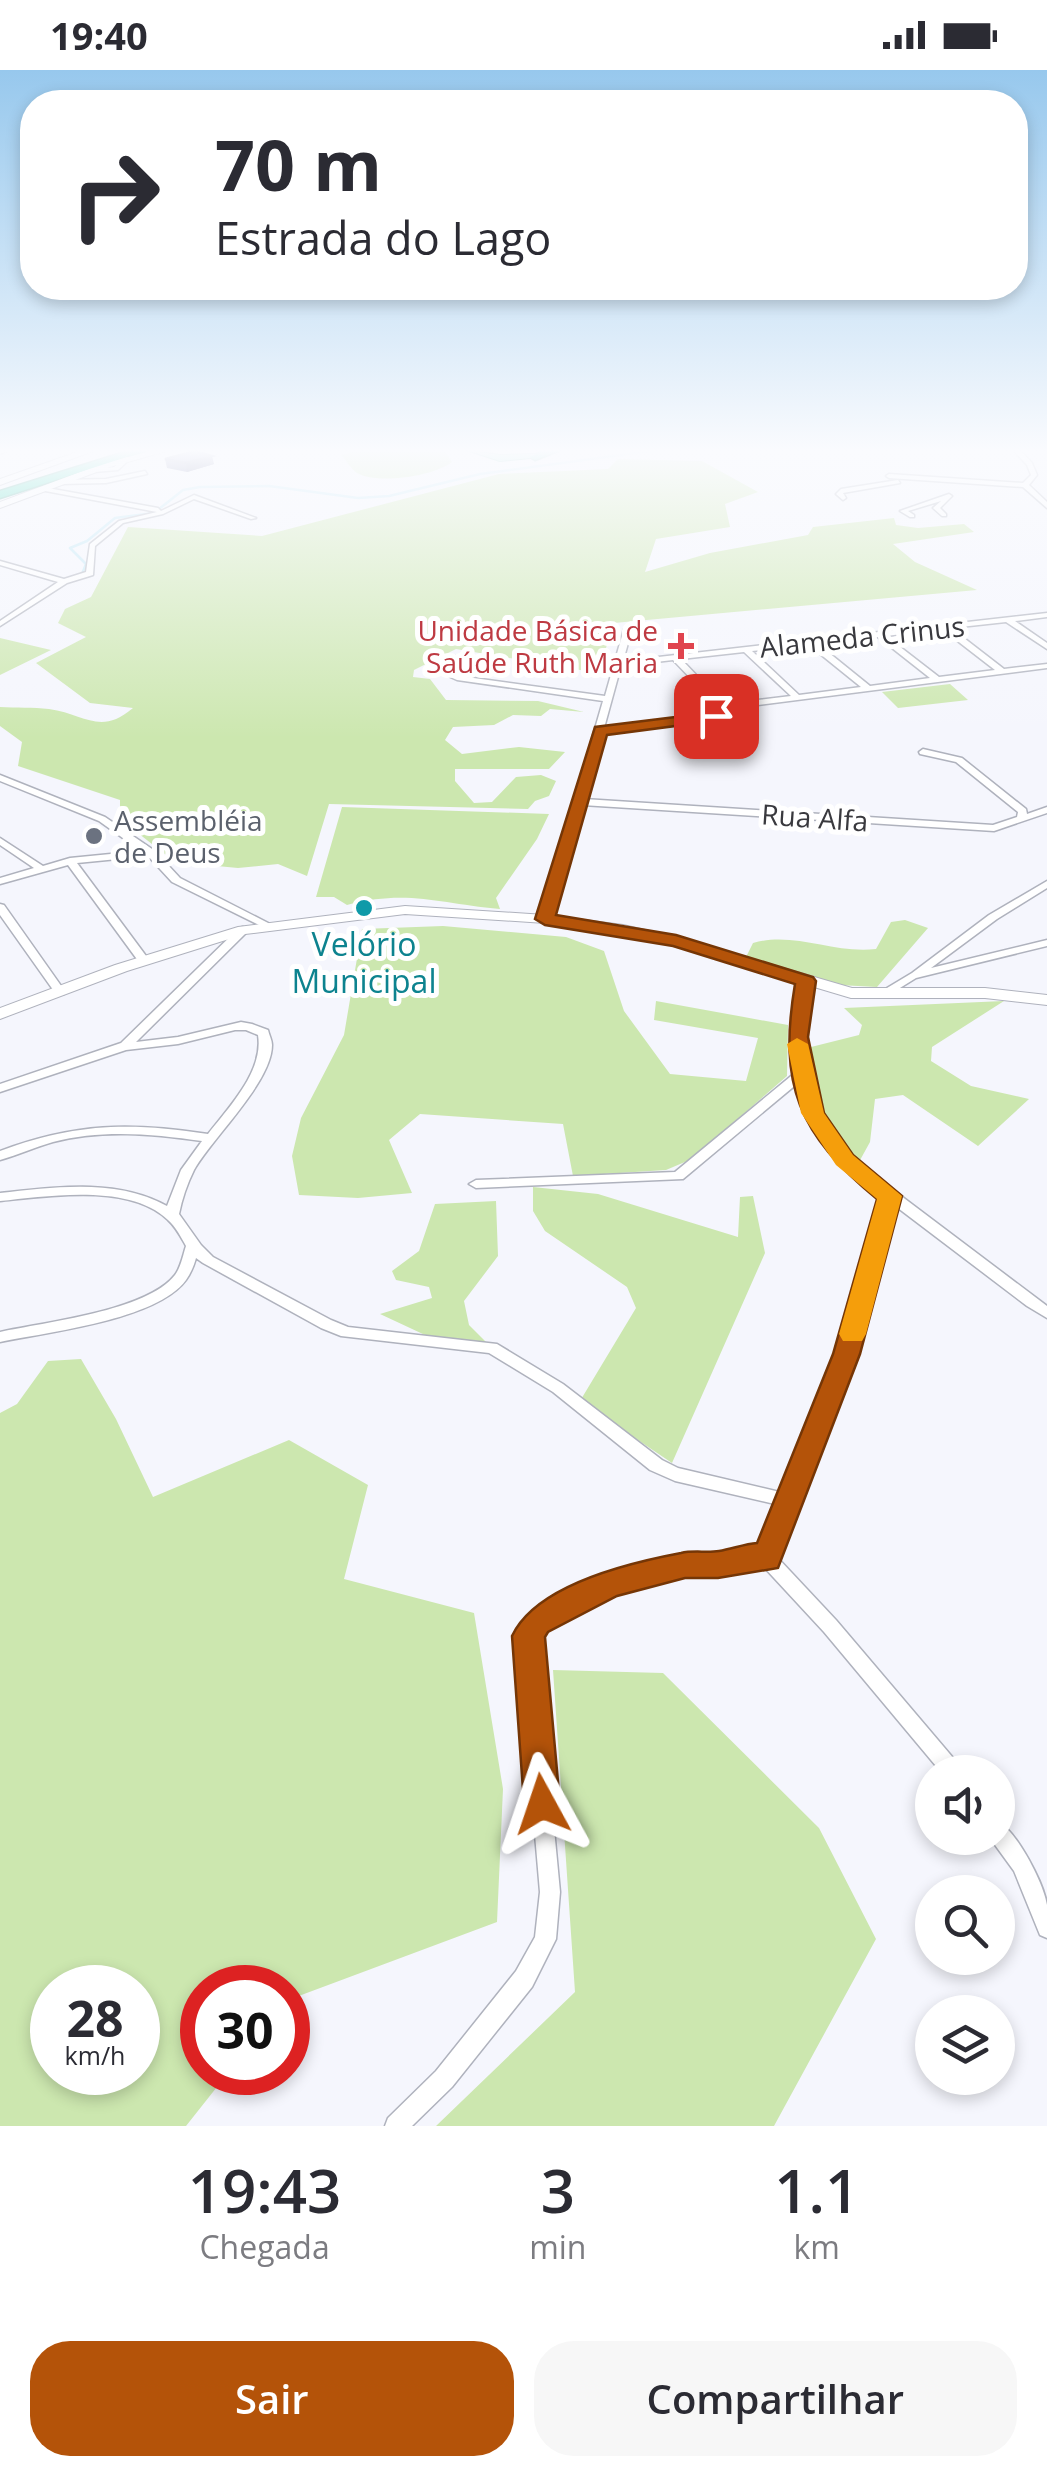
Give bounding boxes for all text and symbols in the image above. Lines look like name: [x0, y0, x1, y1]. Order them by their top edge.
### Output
text: 19:40: [50, 9, 148, 61]
text: 70 m: [215, 116, 382, 212]
icon: right: [50, 130, 180, 260]
text: Estrada do Lago: [215, 207, 551, 268]
street label: Alameda Crinus: [758, 606, 966, 666]
place label: Unidade Básica de Saúde Ruth Maria: [417, 611, 658, 681]
marker: Unidade Básica de Saúde Ruth Maria: [668, 633, 694, 659]
pin: [674, 674, 759, 759]
icon: arrive: [689, 689, 744, 744]
street label: Rua Alfa: [760, 794, 870, 840]
place label: Assembléia de Deus: [114, 801, 263, 871]
marker: Assembléia de Deus: [83, 825, 105, 847]
marker: Velório Municipal: [353, 897, 375, 919]
place label: Velório Municipal: [292, 922, 436, 1002]
position arrow: [490, 1752, 594, 1856]
map controls: [915, 1755, 1015, 2095]
button: sound: [915, 1755, 1015, 1855]
button: search: [915, 1875, 1015, 1975]
speed limit sign: 30: [180, 1965, 310, 2095]
text: 28: [66, 1984, 124, 2052]
button: layers: [915, 1995, 1015, 2095]
text: km/h: [65, 2038, 125, 2072]
text: 19:43: [188, 2149, 341, 2231]
text: 3: [541, 2149, 575, 2231]
text: 1.1: [774, 2149, 859, 2231]
text: Chegada: [199, 2225, 330, 2268]
text: min: [529, 2225, 586, 2268]
text: km: [794, 2225, 840, 2268]
button: Sair: [30, 2341, 514, 2456]
button: Compartilhar: [534, 2341, 1017, 2456]

